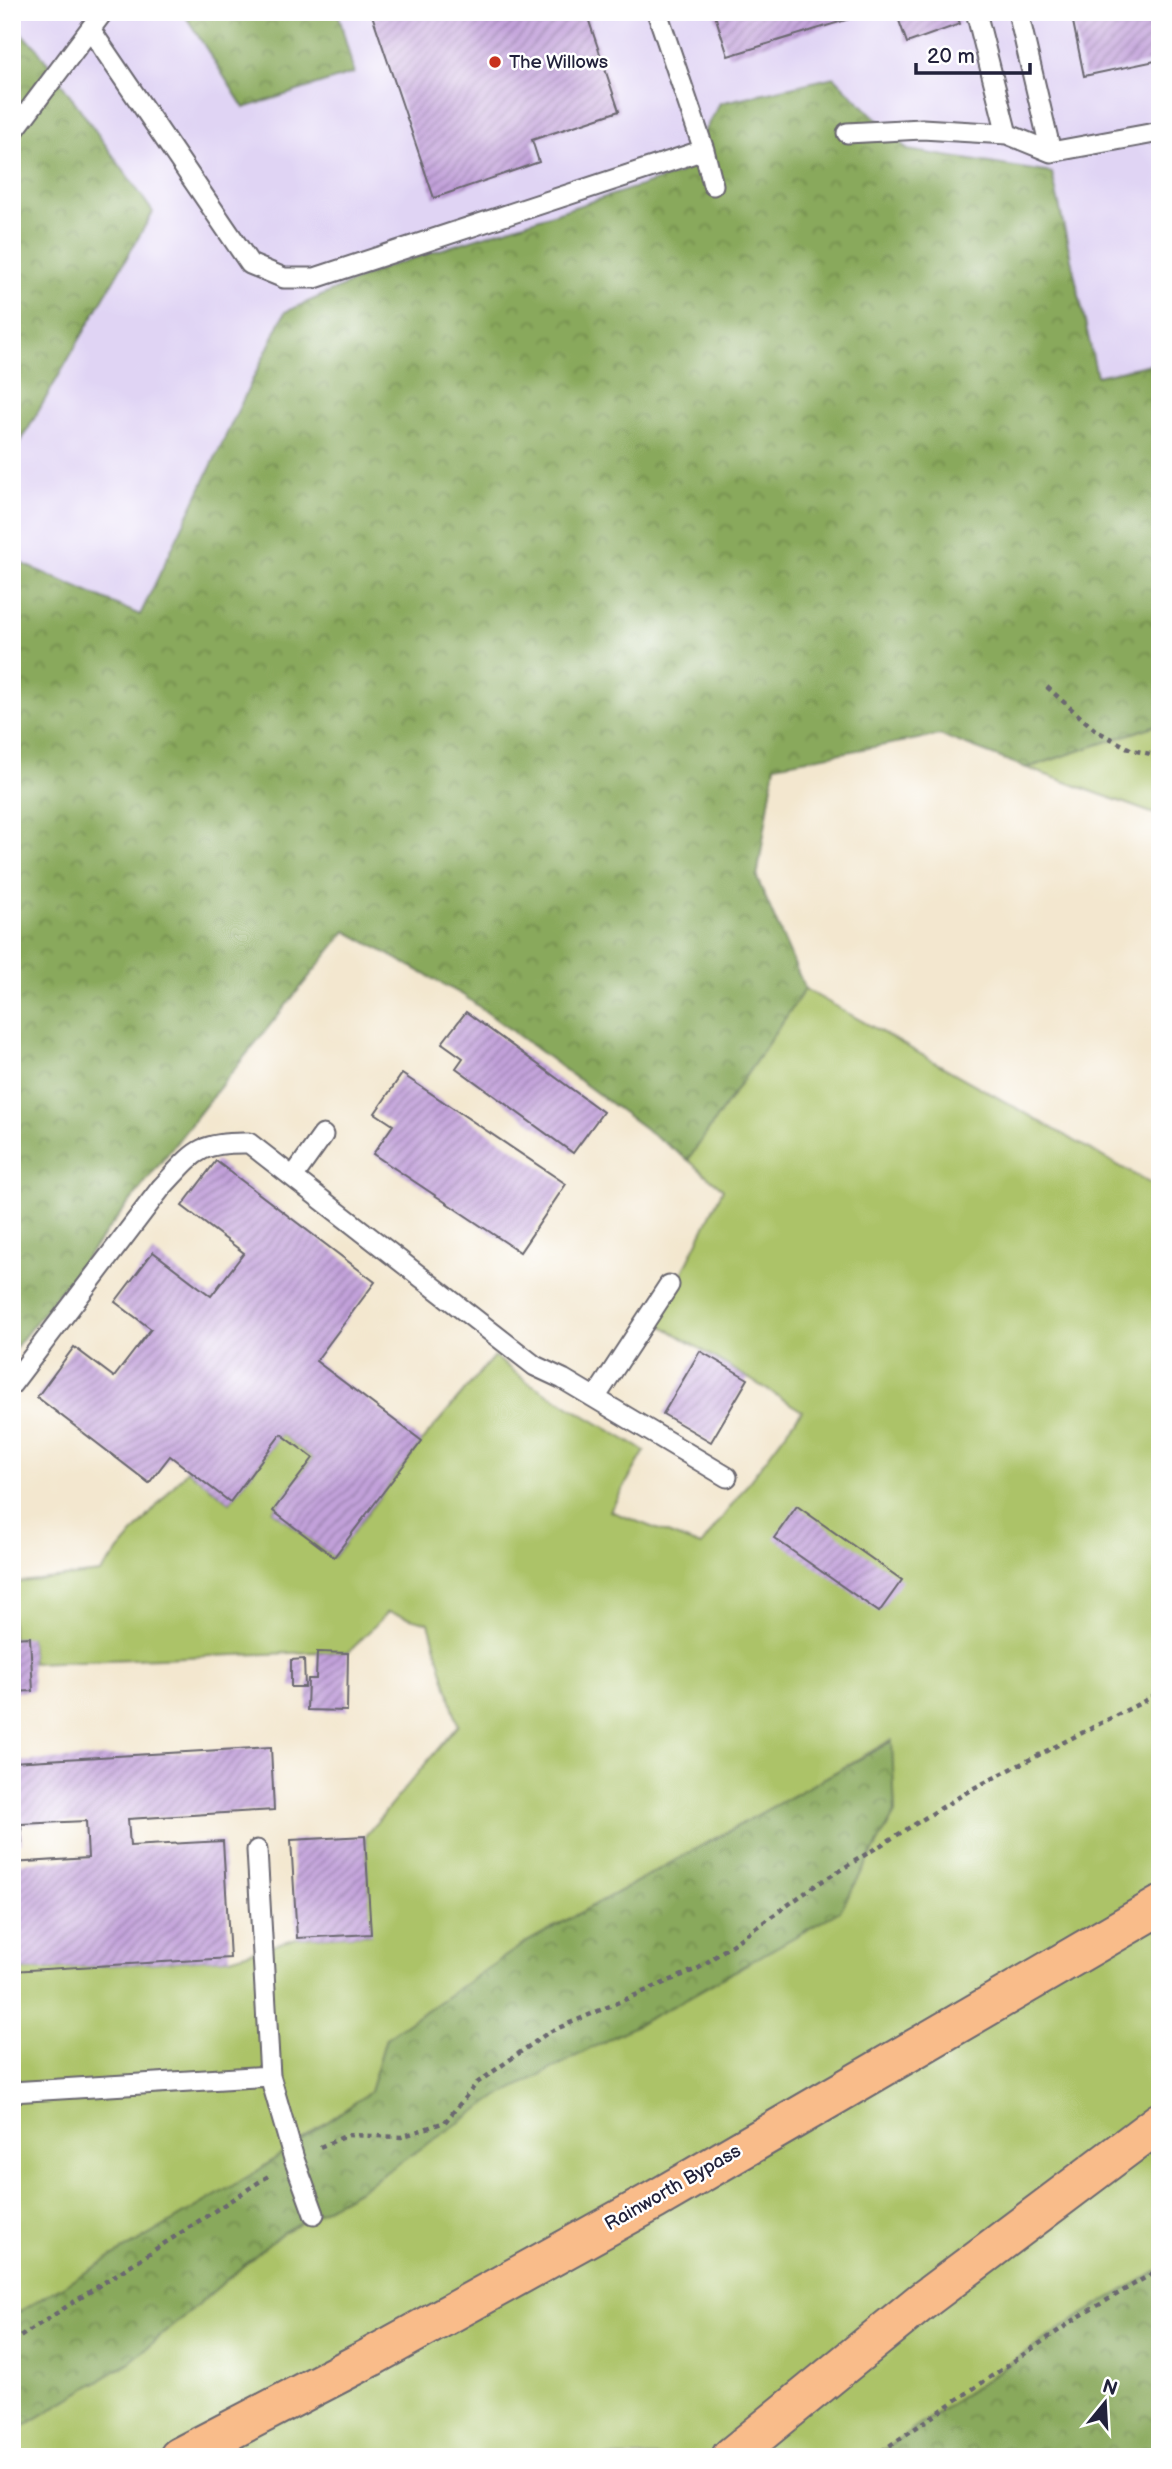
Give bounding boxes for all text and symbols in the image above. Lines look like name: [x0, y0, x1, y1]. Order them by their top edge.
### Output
scale bar: [916, 32, 1030, 76]
text: 20 m: [927, 44, 975, 69]
place label: The Willows: [509, 51, 608, 74]
marker: The Willows: [487, 54, 503, 70]
street label: Rainworth Bypass: [601, 2140, 745, 2236]
north arrow: [1070, 2368, 1140, 2438]
text: N: [1099, 2375, 1120, 2401]

